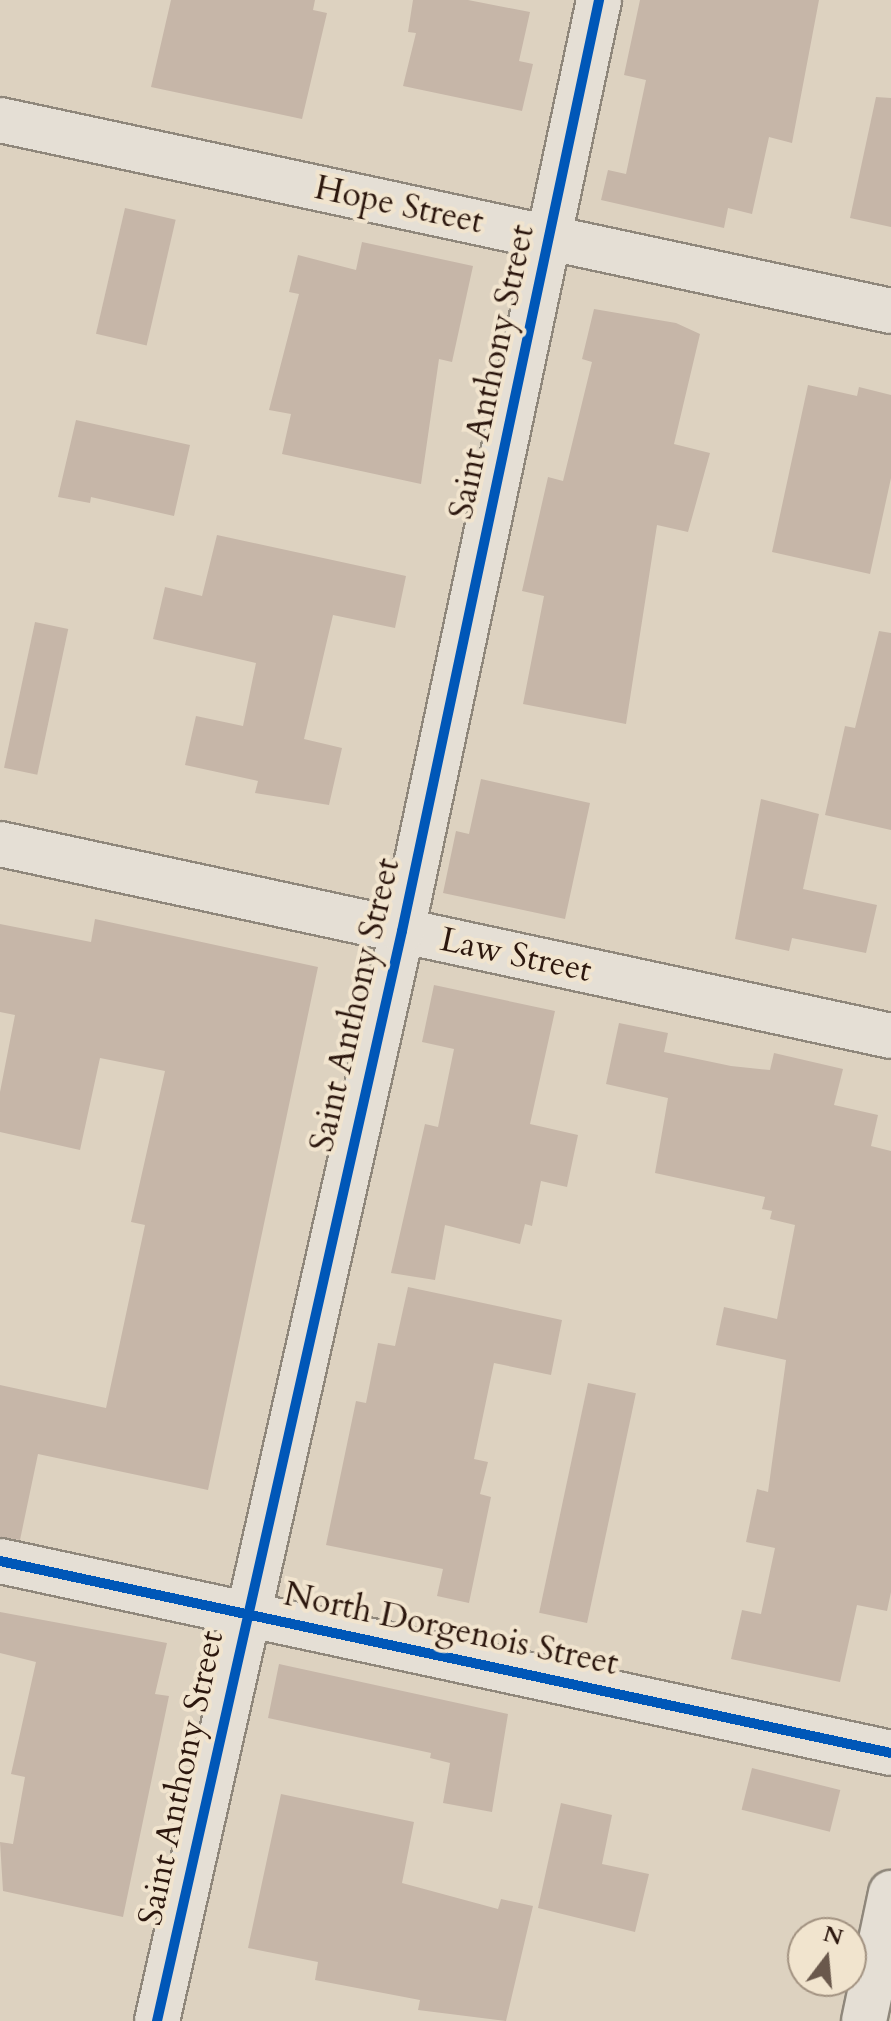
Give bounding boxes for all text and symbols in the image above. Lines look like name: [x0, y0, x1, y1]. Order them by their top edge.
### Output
street label: Hope Street: [311, 167, 487, 243]
street label: Saint Anthony Street: [441, 221, 543, 523]
street label: Saint Anthony Street: [301, 854, 409, 1156]
street label: Law Street: [437, 919, 595, 991]
street label: North Dorgenois Street: [280, 1574, 622, 1684]
street label: Saint Anthony Street: [130, 1627, 232, 1929]
north arrow: [787, 1917, 867, 1997]
text: N: [820, 1919, 846, 1953]

